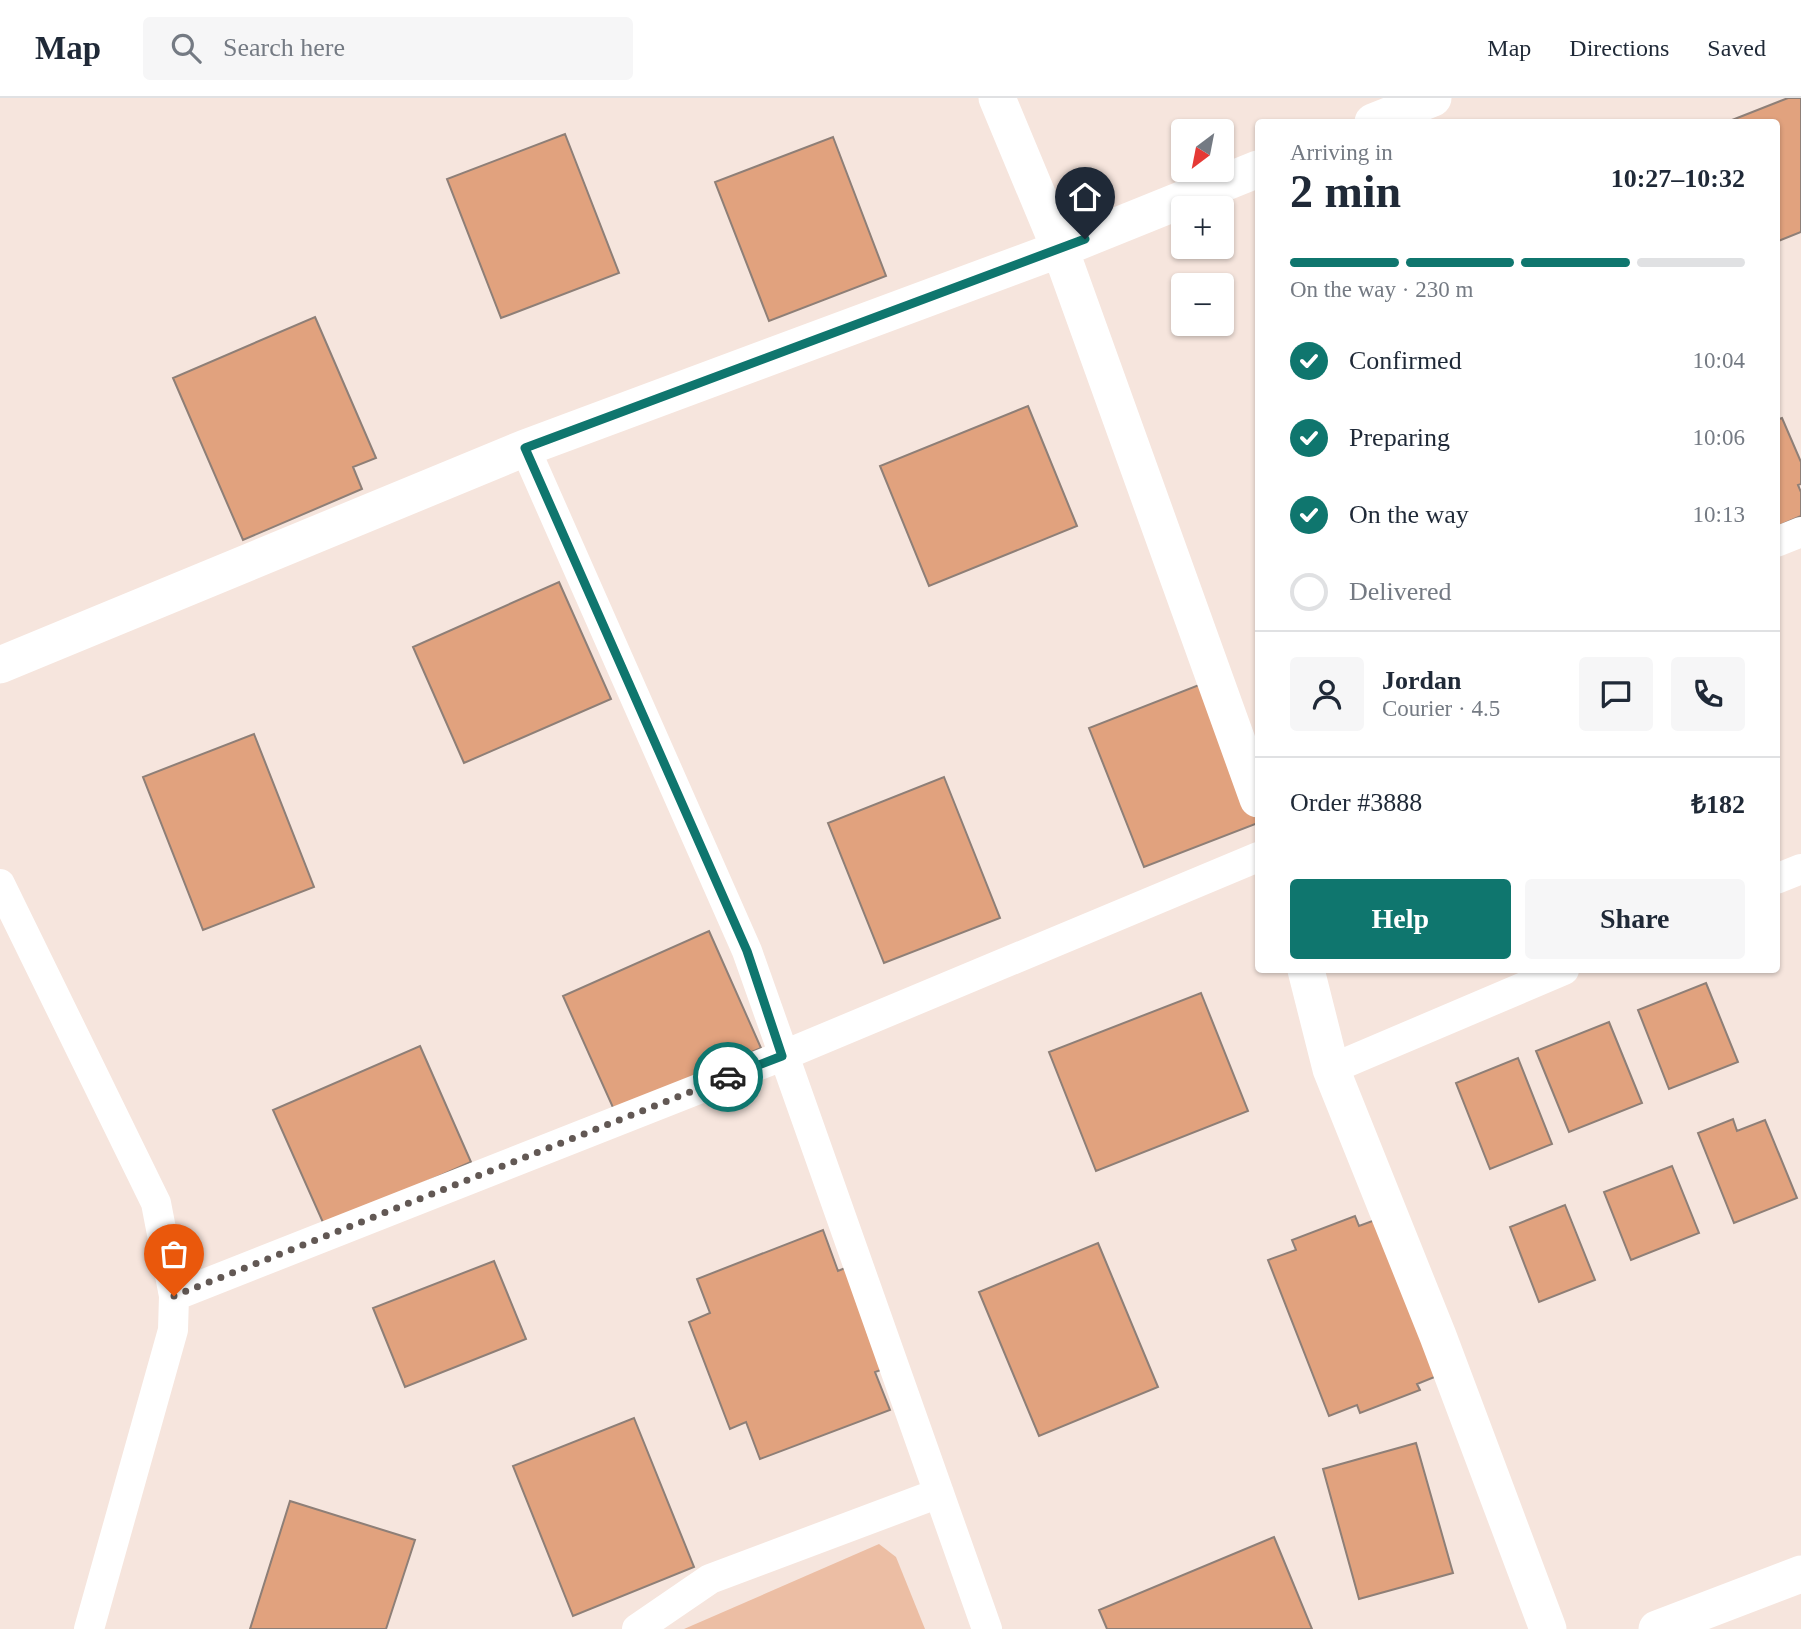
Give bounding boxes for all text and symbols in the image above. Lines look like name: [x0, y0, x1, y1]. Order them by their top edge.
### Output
search box: [143, 17, 633, 80]
icon: search: [167, 29, 205, 67]
text: Map: [35, 30, 101, 66]
text: Search here: [223, 33, 345, 62]
text: Map: [1487, 35, 1531, 61]
text: Directions: [1569, 35, 1669, 61]
text: Saved: [1707, 35, 1766, 61]
north arrow: [1171, 119, 1234, 182]
map controls: [1171, 119, 1234, 336]
text: Arriving in: [1290, 140, 1393, 165]
text: 10:27–10:32: [1611, 164, 1745, 193]
text: 2 min: [1290, 166, 1401, 217]
pin: [1055, 167, 1115, 239]
icon: home: [1066, 178, 1104, 216]
button: +: [1171, 196, 1234, 259]
button: −: [1171, 273, 1234, 336]
text: On the way · 230 m: [1290, 277, 1473, 302]
icon: check: [1290, 342, 1328, 380]
text: Confirmed: [1349, 346, 1462, 375]
text: 10:04: [1693, 348, 1745, 373]
icon: check: [1290, 419, 1328, 457]
text: Preparing: [1349, 423, 1450, 452]
text: 10:06: [1693, 425, 1745, 450]
icon: check: [1290, 496, 1328, 534]
text: On the way: [1349, 500, 1469, 529]
text: 10:13: [1693, 502, 1745, 527]
text: Delivered: [1349, 577, 1452, 606]
button: person: [1290, 657, 1364, 731]
button: chat: [1579, 657, 1653, 731]
button: phone: [1671, 657, 1745, 731]
text: Jordan: [1382, 666, 1461, 695]
text: Courier · 4.5: [1382, 696, 1500, 721]
text: Order #3888: [1290, 788, 1422, 817]
text: ₺182: [1691, 790, 1745, 819]
button: Help: [1290, 879, 1511, 959]
button: Share: [1525, 879, 1745, 959]
courier: [693, 1042, 763, 1112]
icon: car: [709, 1058, 747, 1096]
pin: [144, 1224, 204, 1296]
icon: bag: [155, 1235, 193, 1273]

